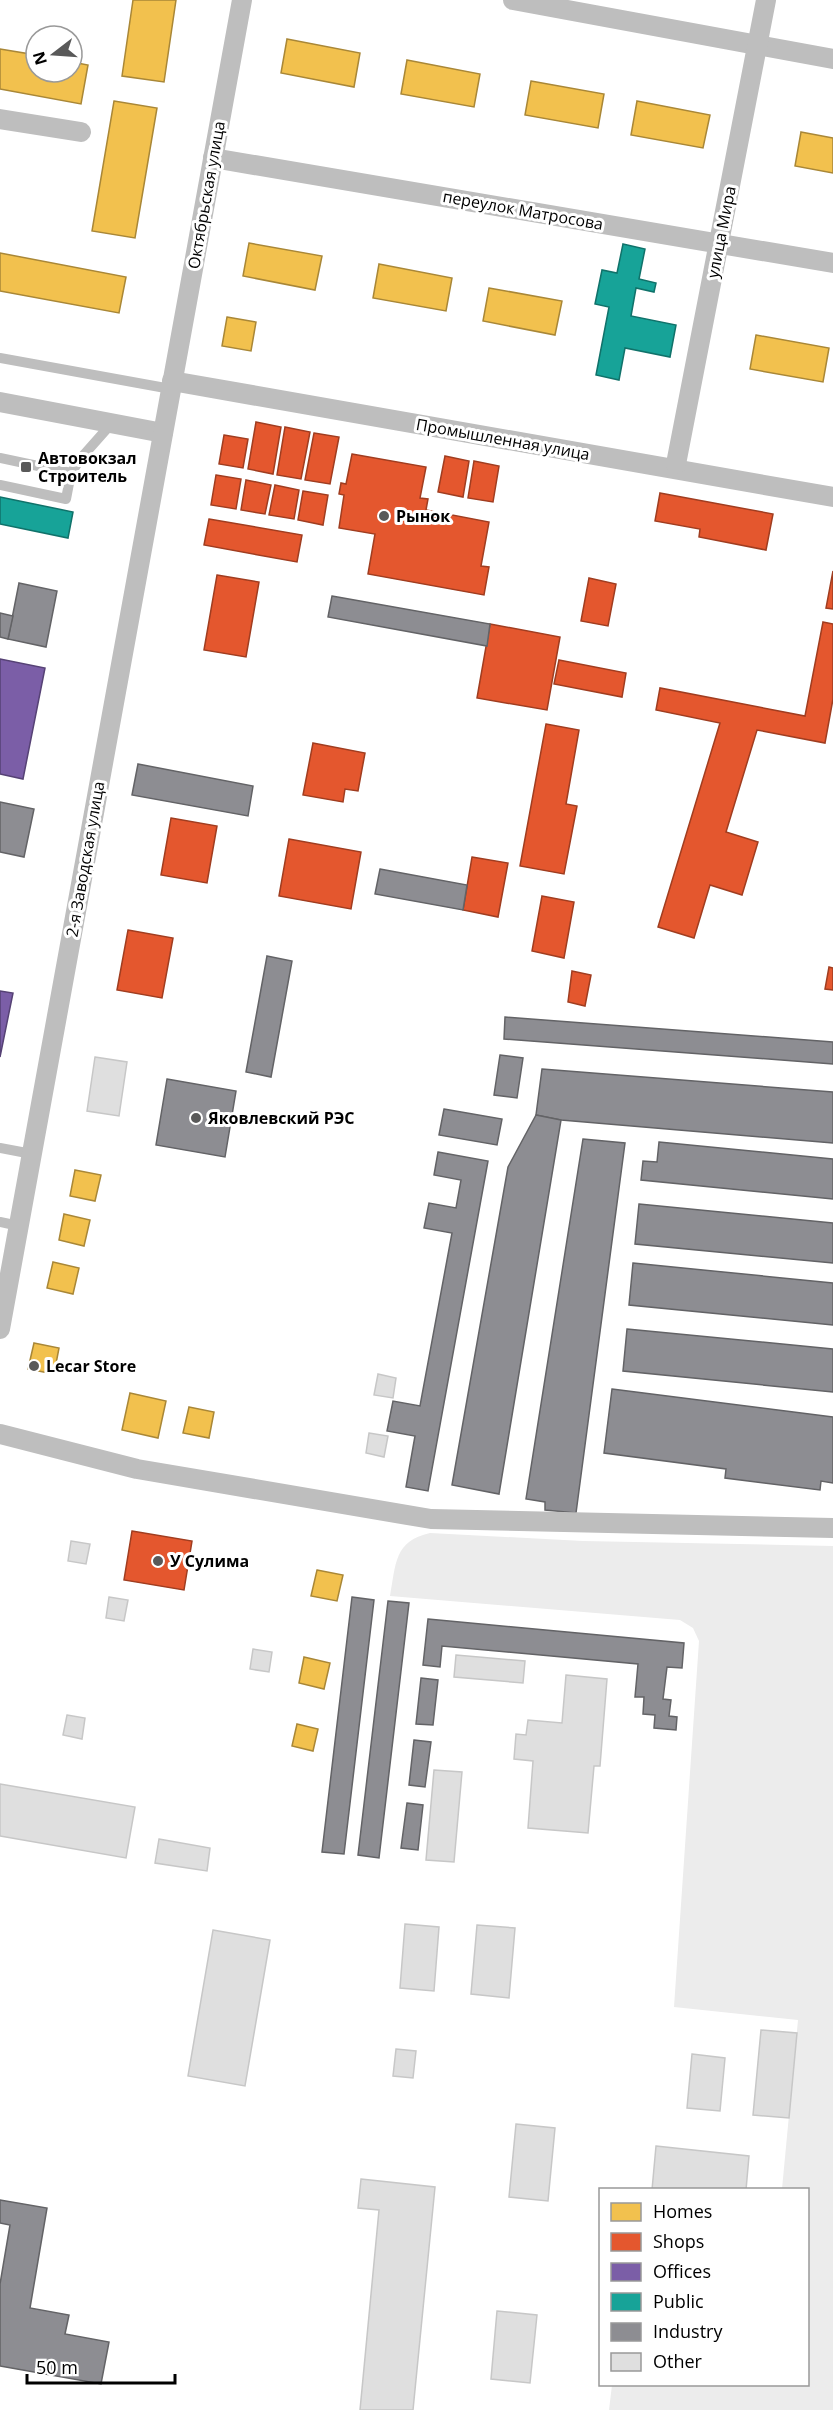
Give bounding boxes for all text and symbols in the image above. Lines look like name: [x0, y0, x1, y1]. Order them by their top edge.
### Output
north arrow: [24, 24, 84, 84]
text: N: [27, 49, 52, 68]
street label: Октябрьская улица: [182, 119, 230, 271]
street label: улица Мира: [701, 184, 741, 280]
street label: переулок Матросова: [441, 185, 605, 235]
street label: Промышленная улица: [414, 413, 592, 465]
place label: Автовокзал Строитель: [38, 447, 137, 487]
marker: Автовокзал Строитель: [19, 460, 33, 474]
place label: Рынок: [396, 505, 450, 527]
marker: Рынок: [377, 509, 391, 523]
street label: 2-я Заводская улица: [60, 779, 110, 939]
place label: Яковлевский РЭС: [207, 1107, 355, 1129]
marker: Яковлевский РЭС: [189, 1111, 203, 1125]
place label: Lecar Store: [46, 1355, 136, 1377]
marker: Lecar Store: [27, 1359, 41, 1373]
place label: У Сулима: [170, 1550, 249, 1572]
marker: У Сулима: [151, 1554, 165, 1568]
legend: [599, 2188, 809, 2386]
text: Homes: [653, 2199, 712, 2223]
text: Shops: [653, 2229, 704, 2253]
text: Offices: [653, 2259, 711, 2283]
text: Public: [653, 2289, 704, 2313]
text: Industry: [653, 2319, 723, 2343]
scale bar: [27, 2347, 176, 2385]
text: Other: [653, 2349, 703, 2373]
text: 50 m: [36, 2355, 78, 2379]

